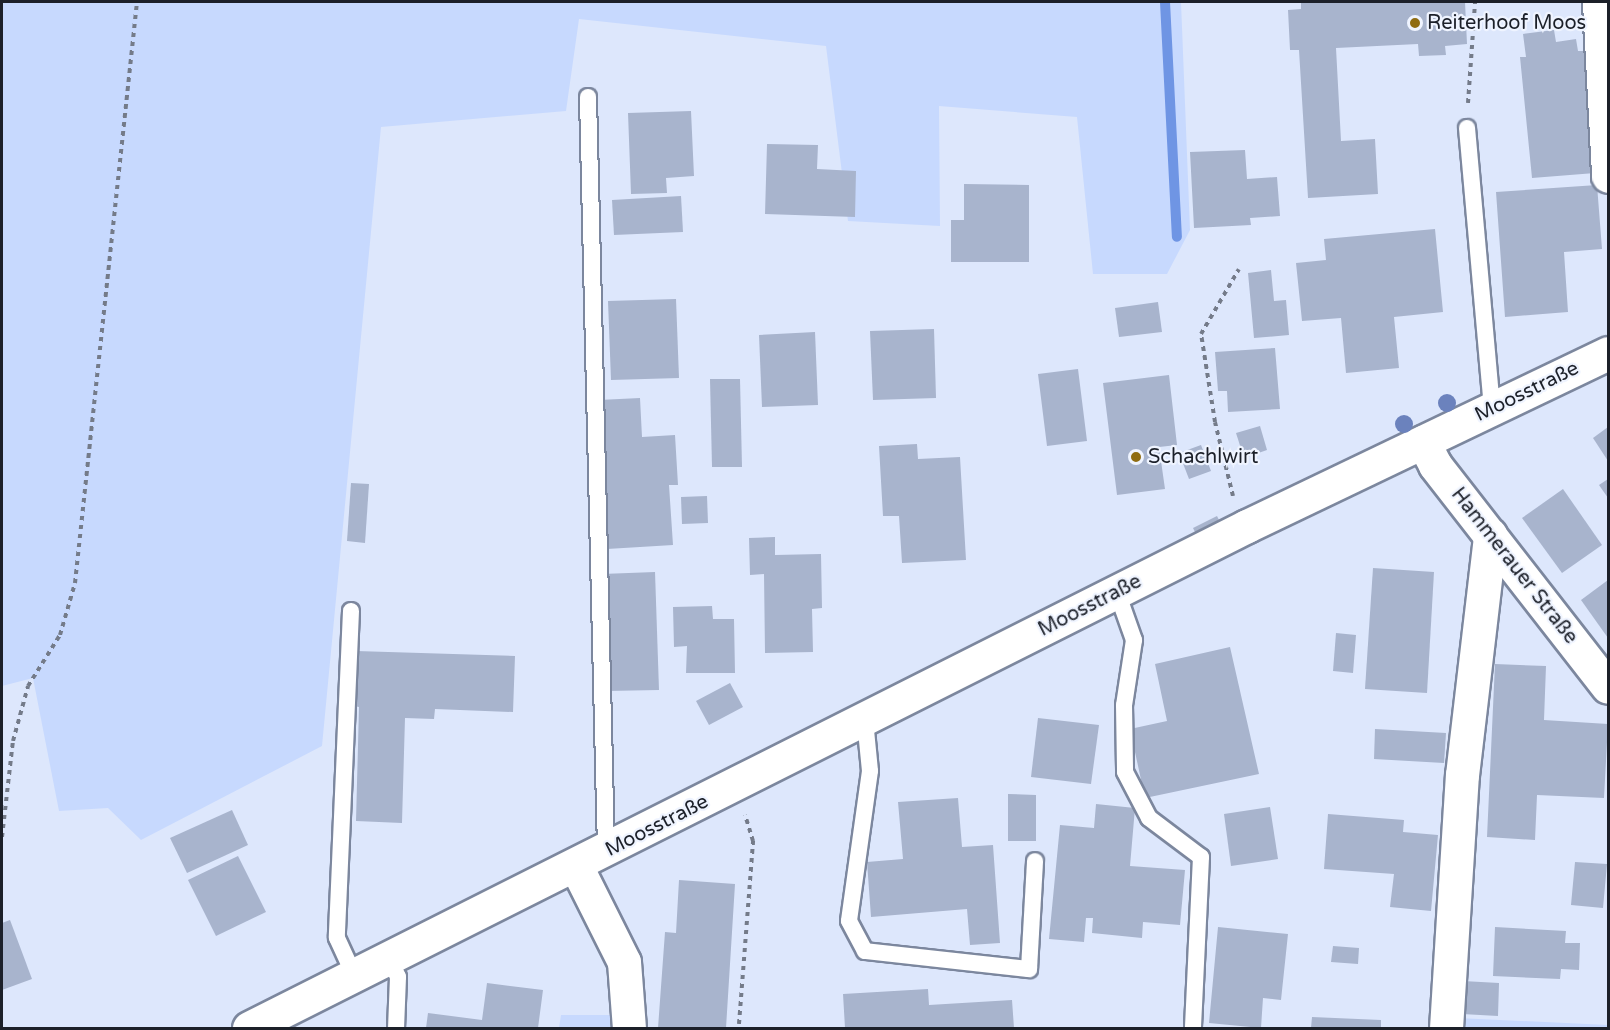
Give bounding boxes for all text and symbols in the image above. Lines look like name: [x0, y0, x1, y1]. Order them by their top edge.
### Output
place label: Reiterhoof Moos: [1427, 11, 1586, 35]
marker: Reiterhoof Moos: [1408, 16, 1422, 30]
street label: Moosstraße: [1471, 357, 1583, 427]
place label: Schachlwirt: [1148, 445, 1258, 469]
marker: Schachlwirt: [1129, 450, 1143, 464]
street label: Hammerauer Straße: [1446, 483, 1582, 649]
street label: Moosstraße: [1034, 570, 1146, 642]
street label: Moosstraße: [601, 790, 713, 862]

